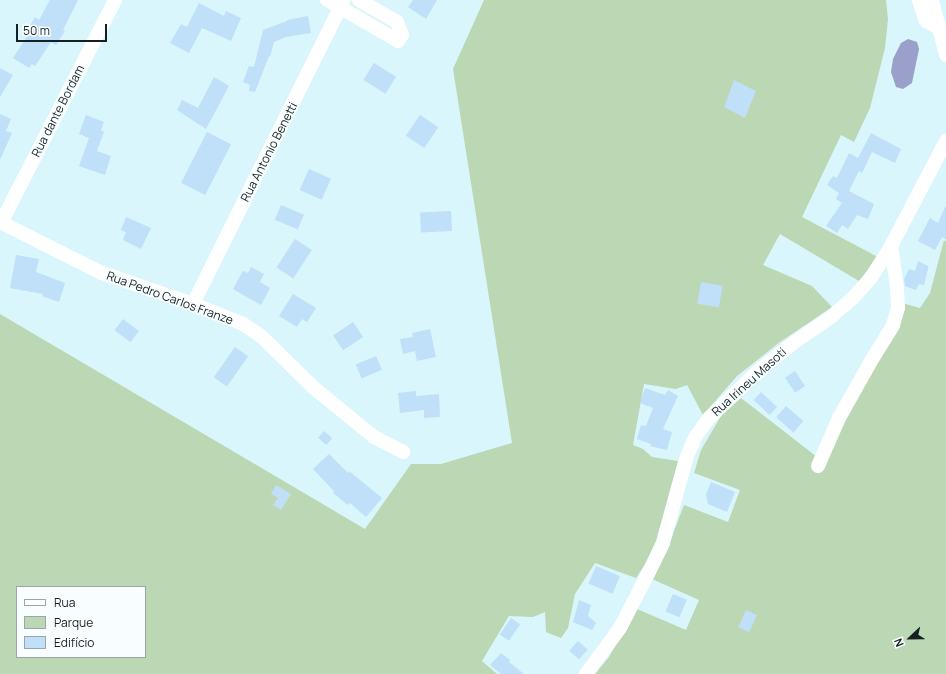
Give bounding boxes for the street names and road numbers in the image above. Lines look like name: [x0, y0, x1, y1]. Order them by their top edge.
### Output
street label: Rua dante Bordam: [29, 63, 87, 159]
street label: Rua Antonio Benetti: [238, 100, 300, 204]
street label: Rua Pedro Carlos Franze: [105, 268, 235, 328]
street label: Rua Irineu Masoti: [709, 345, 789, 419]

